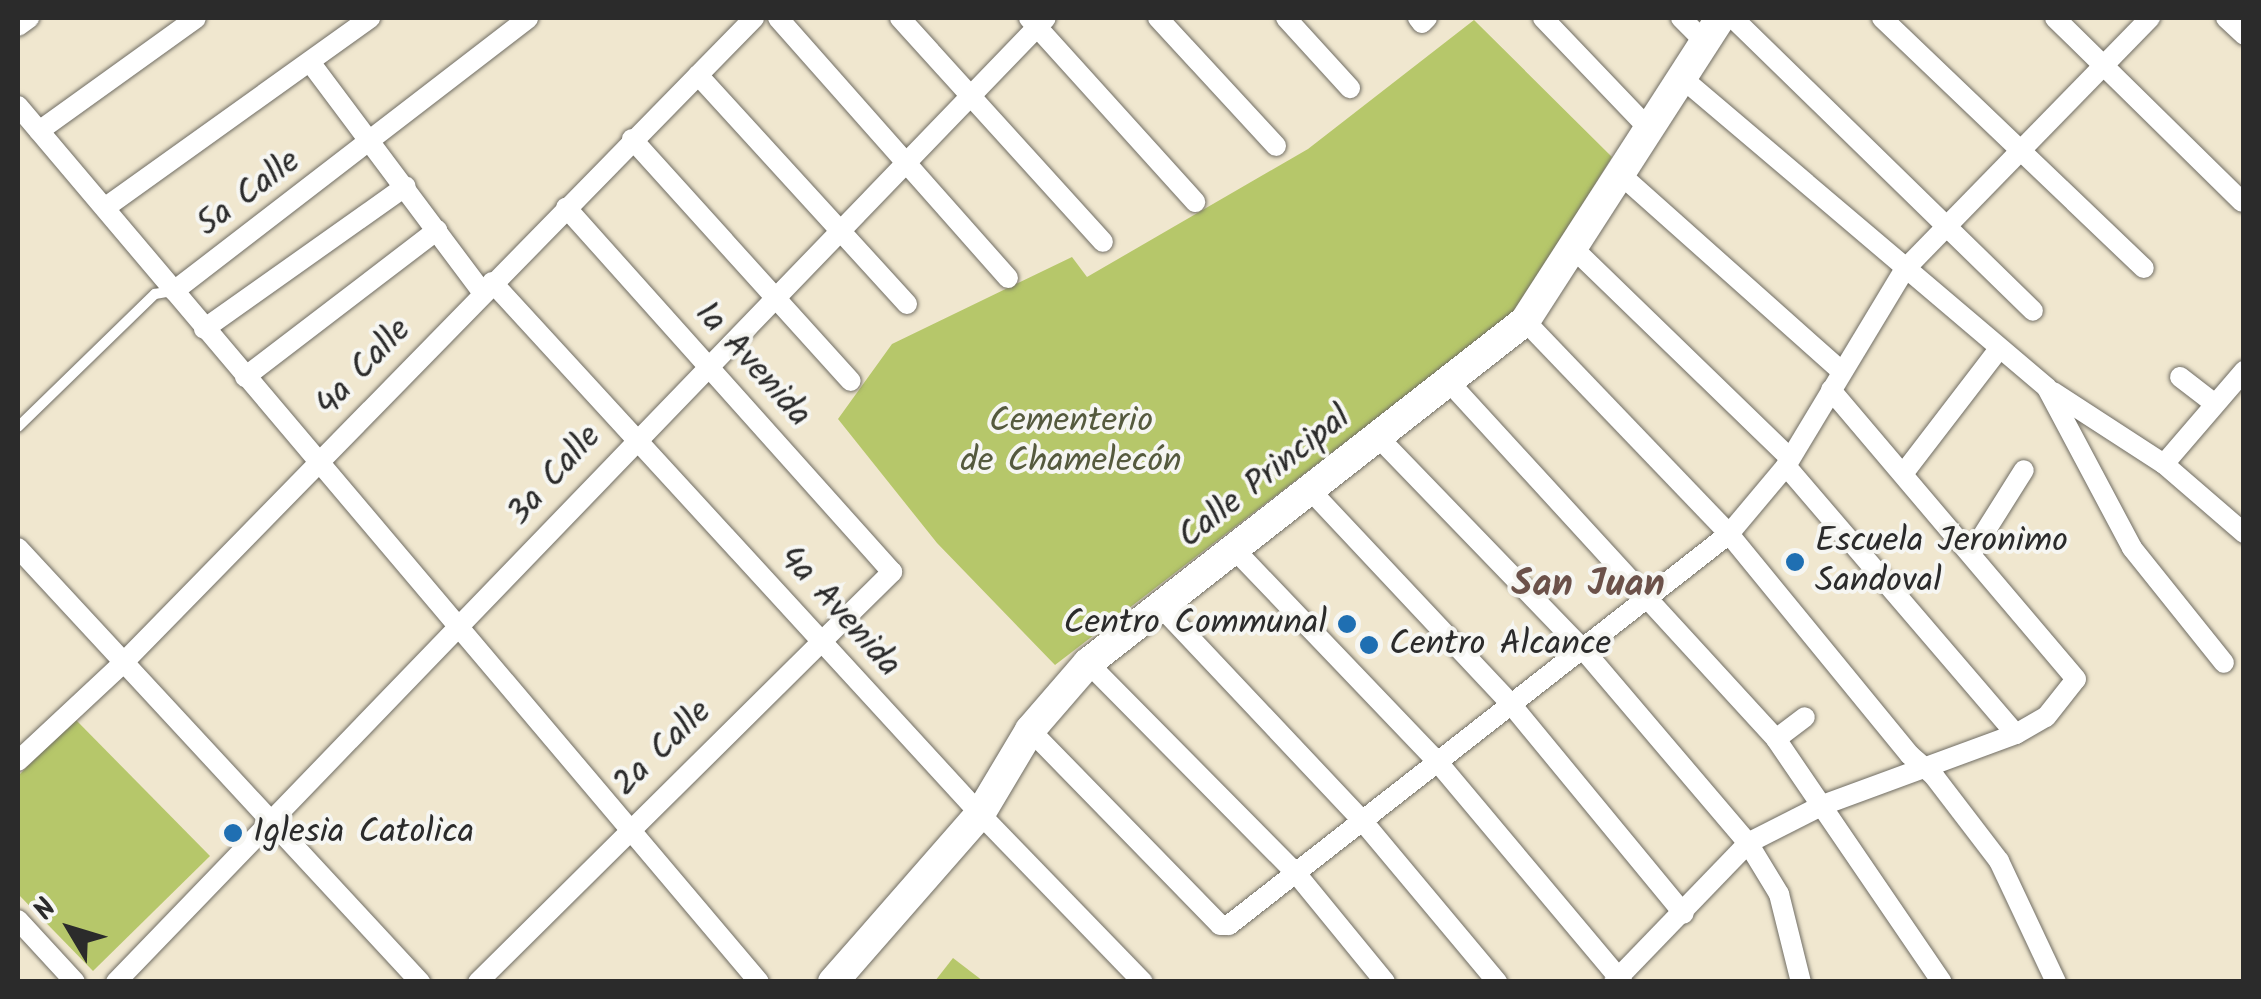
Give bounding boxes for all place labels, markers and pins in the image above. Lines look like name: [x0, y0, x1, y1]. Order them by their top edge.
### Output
place label: Escuela Jeronimo Sandoval: [1815, 521, 2068, 603]
marker: Escuela Jeronimo Sandoval: [1784, 551, 1806, 573]
place label: Centro Communal: [1064, 603, 1327, 645]
marker: Centro Communal: [1336, 613, 1358, 635]
place label: Centro Alcance: [1389, 624, 1611, 666]
marker: Centro Alcance: [1358, 634, 1380, 656]
place label: Iglesia Catolica: [253, 812, 474, 854]
marker: Iglesia Catolica: [222, 822, 244, 844]

